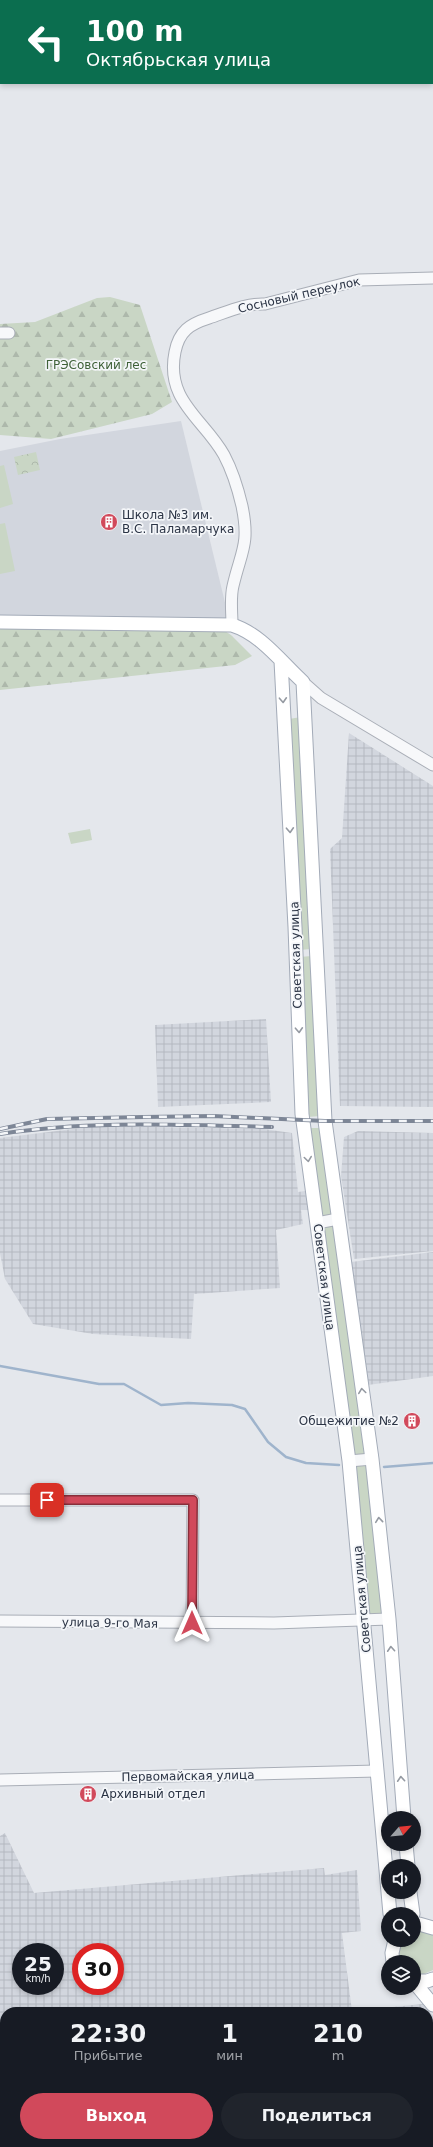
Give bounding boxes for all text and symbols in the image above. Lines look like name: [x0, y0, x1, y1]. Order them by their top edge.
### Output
text: 100 m: [86, 15, 183, 48]
icon: left: [20, 16, 72, 68]
text: Октябрьская улица: [86, 49, 271, 70]
street label: Сосновый переулок: [236, 274, 362, 316]
park label: ГРЭСовский лес: [46, 358, 146, 372]
place label: Школа №3 им. В.С. Паламарчука: [122, 508, 234, 536]
building icon: Школа №3 им. В.С. Паламарчука: [99, 512, 119, 532]
one-way arrow: [278, 697, 287, 703]
one-way arrow: [285, 827, 294, 833]
street label: Советская улица: [287, 901, 305, 1009]
one-way arrow: [294, 1027, 303, 1033]
one-way arrow: [303, 1156, 311, 1163]
street label: Советская улица: [311, 1223, 337, 1331]
one-way arrow: [358, 1388, 367, 1394]
building icon: Общежитие №2: [402, 1411, 422, 1431]
place label: Общежитие №2: [299, 1414, 399, 1428]
pin: [30, 1483, 64, 1517]
icon: arrive: [36, 1489, 58, 1511]
one-way arrow: [375, 1517, 384, 1523]
street label: Советская улица: [350, 1545, 374, 1653]
position arrow: [171, 1602, 213, 1644]
street label: улица 9-го Мая: [62, 1615, 158, 1631]
one-way arrow: [387, 1646, 396, 1653]
street label: Первомайская улица: [121, 1768, 255, 1784]
one-way arrow: [397, 1776, 406, 1782]
building icon: Архивный отдел: [78, 1784, 98, 1804]
place label: Архивный отдел: [101, 1787, 205, 1801]
north arrow: [381, 1811, 421, 1851]
map controls: [381, 1811, 421, 1995]
button: sound: [381, 1859, 421, 1899]
button: search: [381, 1907, 421, 1947]
speed limit sign: 30: [72, 1943, 124, 1995]
text: 25: [24, 1952, 52, 1976]
button: layers: [381, 1955, 421, 1995]
text: km/h: [25, 1973, 51, 1984]
text: 22:30: [70, 2020, 146, 2048]
text: 1: [221, 2020, 238, 2048]
text: 210: [313, 2020, 363, 2048]
text: Прибытие: [74, 2048, 143, 2063]
text: мин: [216, 2048, 243, 2063]
text: m: [332, 2048, 344, 2063]
button: Выход: [20, 2093, 213, 2139]
button: Поделиться: [221, 2093, 413, 2139]

